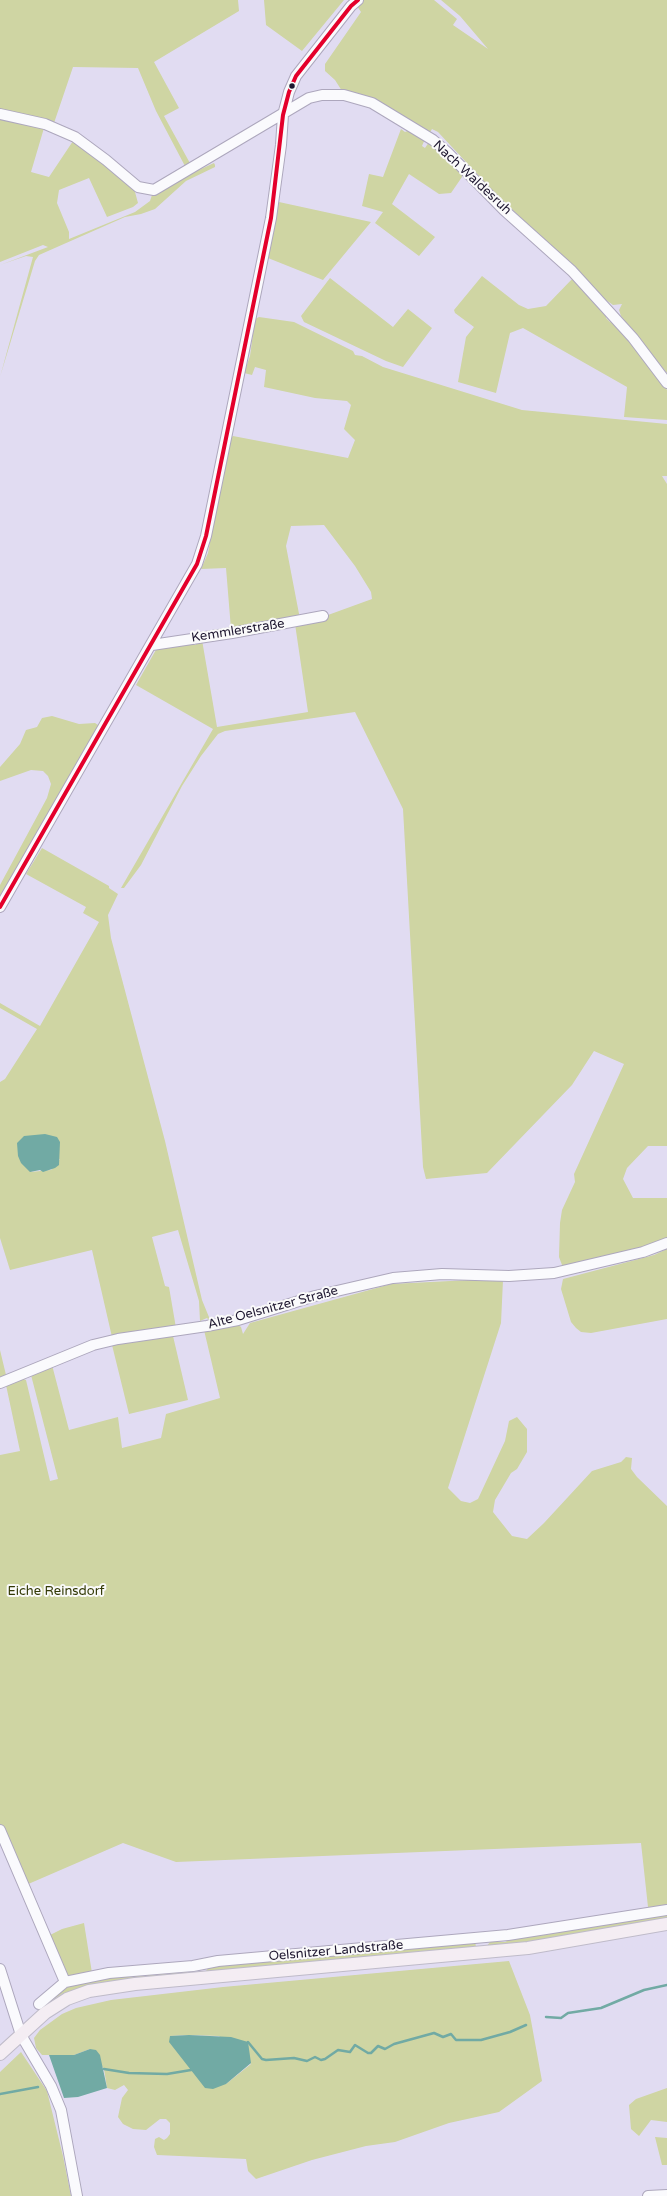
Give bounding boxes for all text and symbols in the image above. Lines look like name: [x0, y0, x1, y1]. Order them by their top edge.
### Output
unlabelled marker: [287, 81, 297, 91]
street label: Nach Waldesruh: [429, 138, 515, 218]
street label: Kemmlerstraße: [190, 616, 286, 646]
street label: Alte Oelsnitzer Straße: [206, 1283, 340, 1333]
park label: Eiche Reinsdorf: [7, 1584, 105, 1600]
street label: Oelsnitzer Landstraße: [268, 1937, 404, 1965]

